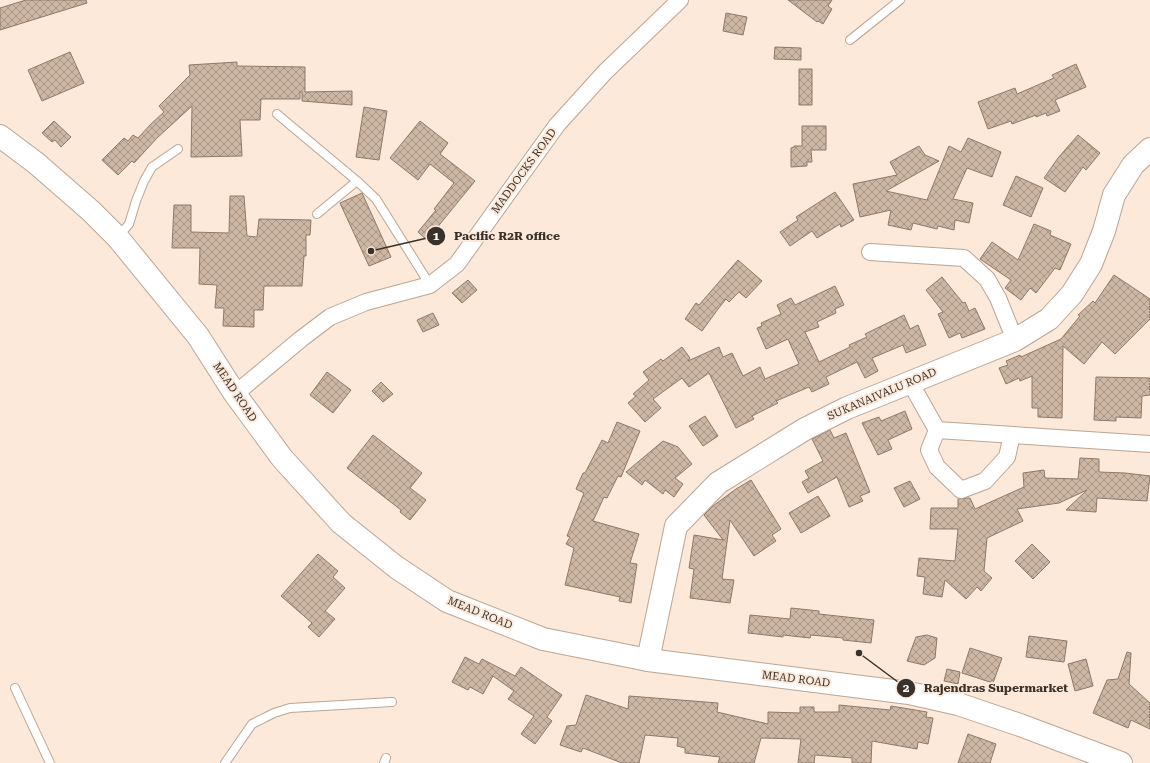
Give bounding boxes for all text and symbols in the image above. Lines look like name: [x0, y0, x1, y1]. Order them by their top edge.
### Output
street label: MADDOCKS ROAD: [489, 126, 559, 216]
callout: Pacific R2R office: [426, 224, 568, 248]
text: 1: [433, 229, 440, 243]
text: Pacific R2R office: [454, 229, 560, 243]
street label: MEAD ROAD: [210, 360, 260, 424]
street label: SUKANAIVALU ROAD: [825, 365, 939, 423]
street label: MEAD ROAD: [446, 594, 514, 632]
street label: MEAD ROAD: [761, 668, 831, 690]
callout: Rajendras Supermarket: [896, 676, 1076, 700]
text: 2: [903, 681, 910, 695]
text: Rajendras Supermarket: [924, 681, 1068, 695]

